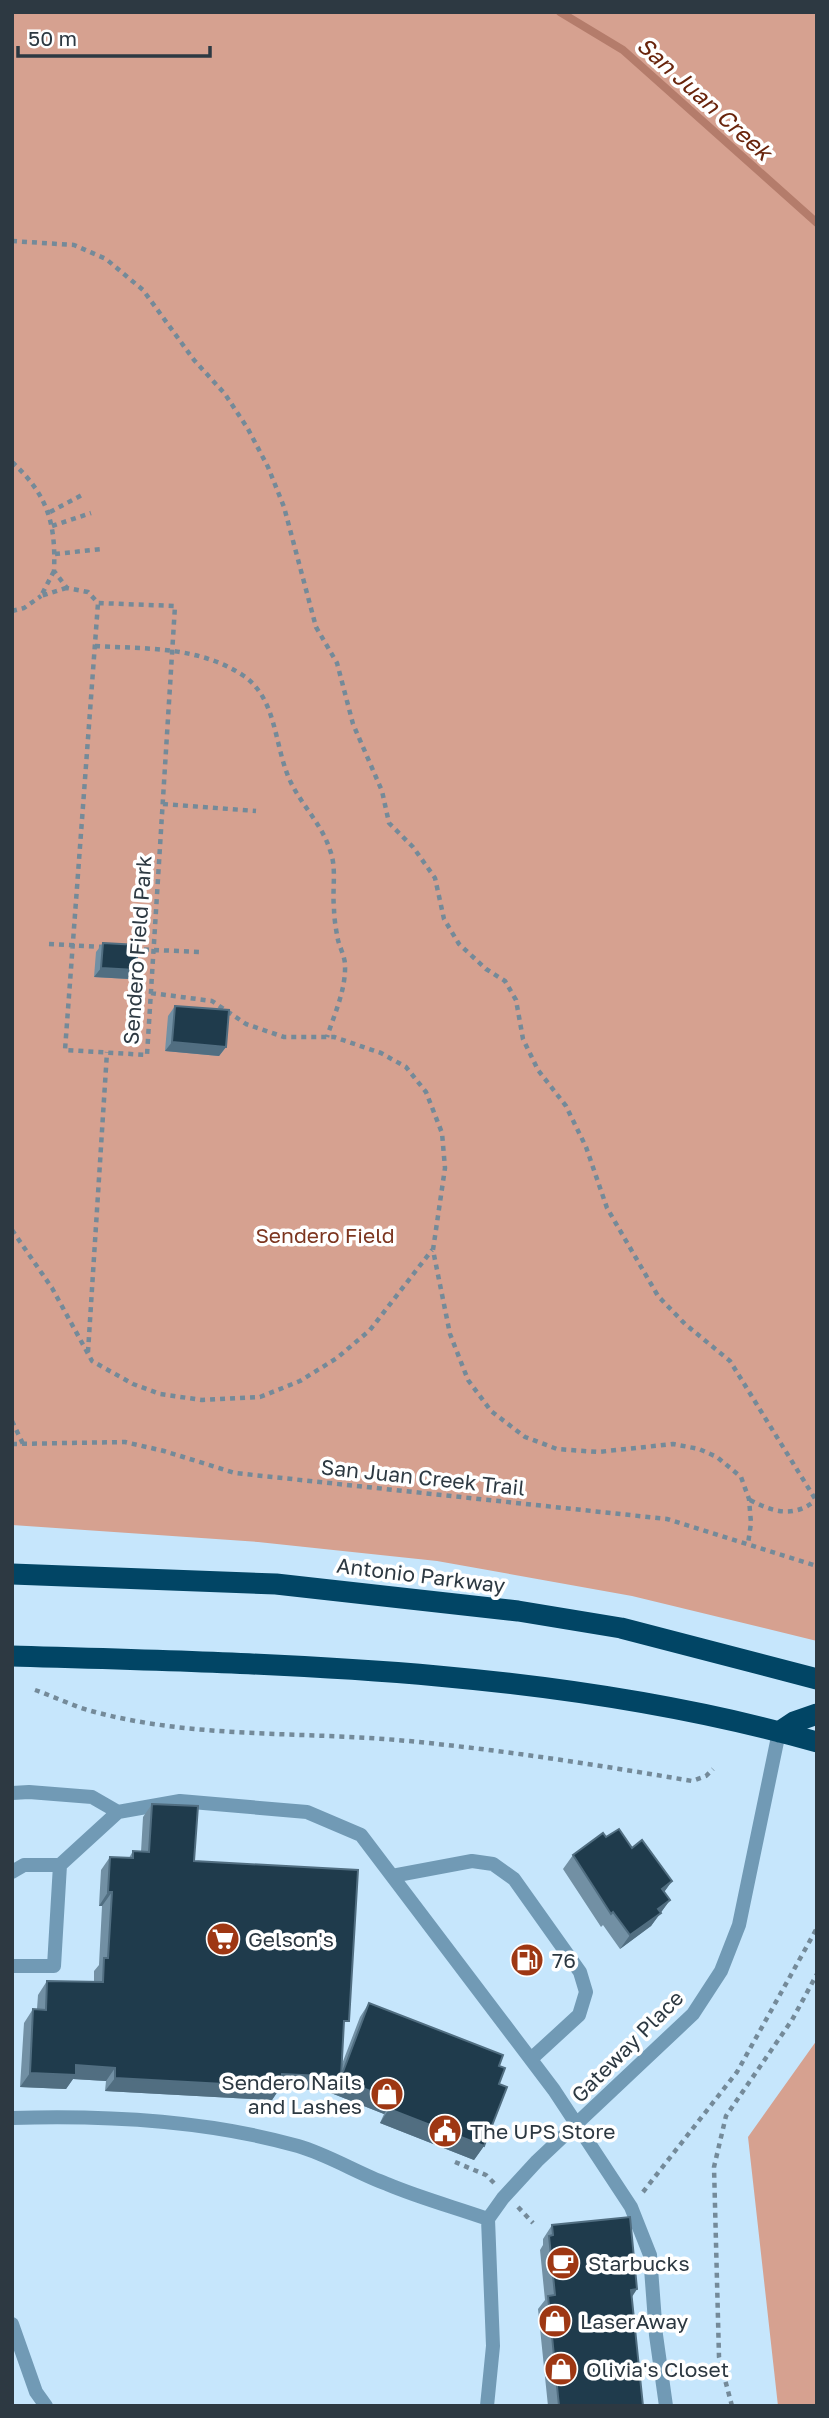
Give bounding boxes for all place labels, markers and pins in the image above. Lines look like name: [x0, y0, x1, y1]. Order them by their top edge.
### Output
supermarket icon: Gelson's: [204, 1920, 242, 1958]
place label: Gelson's: [248, 1926, 334, 1952]
fuel station icon: 76: [508, 1941, 546, 1979]
place label: 76: [552, 1947, 576, 1973]
place label: Sendero Nails and Lashes: [221, 2069, 362, 2119]
shop icon: Sendero Nails and Lashes: [368, 2075, 406, 2113]
public building icon: The UPS Store: [426, 2112, 464, 2150]
place label: The UPS Store: [470, 2118, 615, 2144]
cafe icon: Starbucks: [544, 2244, 582, 2282]
place label: Starbucks: [588, 2250, 690, 2276]
shop icon: LaserAway: [536, 2302, 574, 2340]
place label: LaserAway: [580, 2308, 689, 2334]
shop icon: Olivia's Closet: [542, 2350, 580, 2388]
place label: Olivia's Closet: [586, 2356, 729, 2382]

